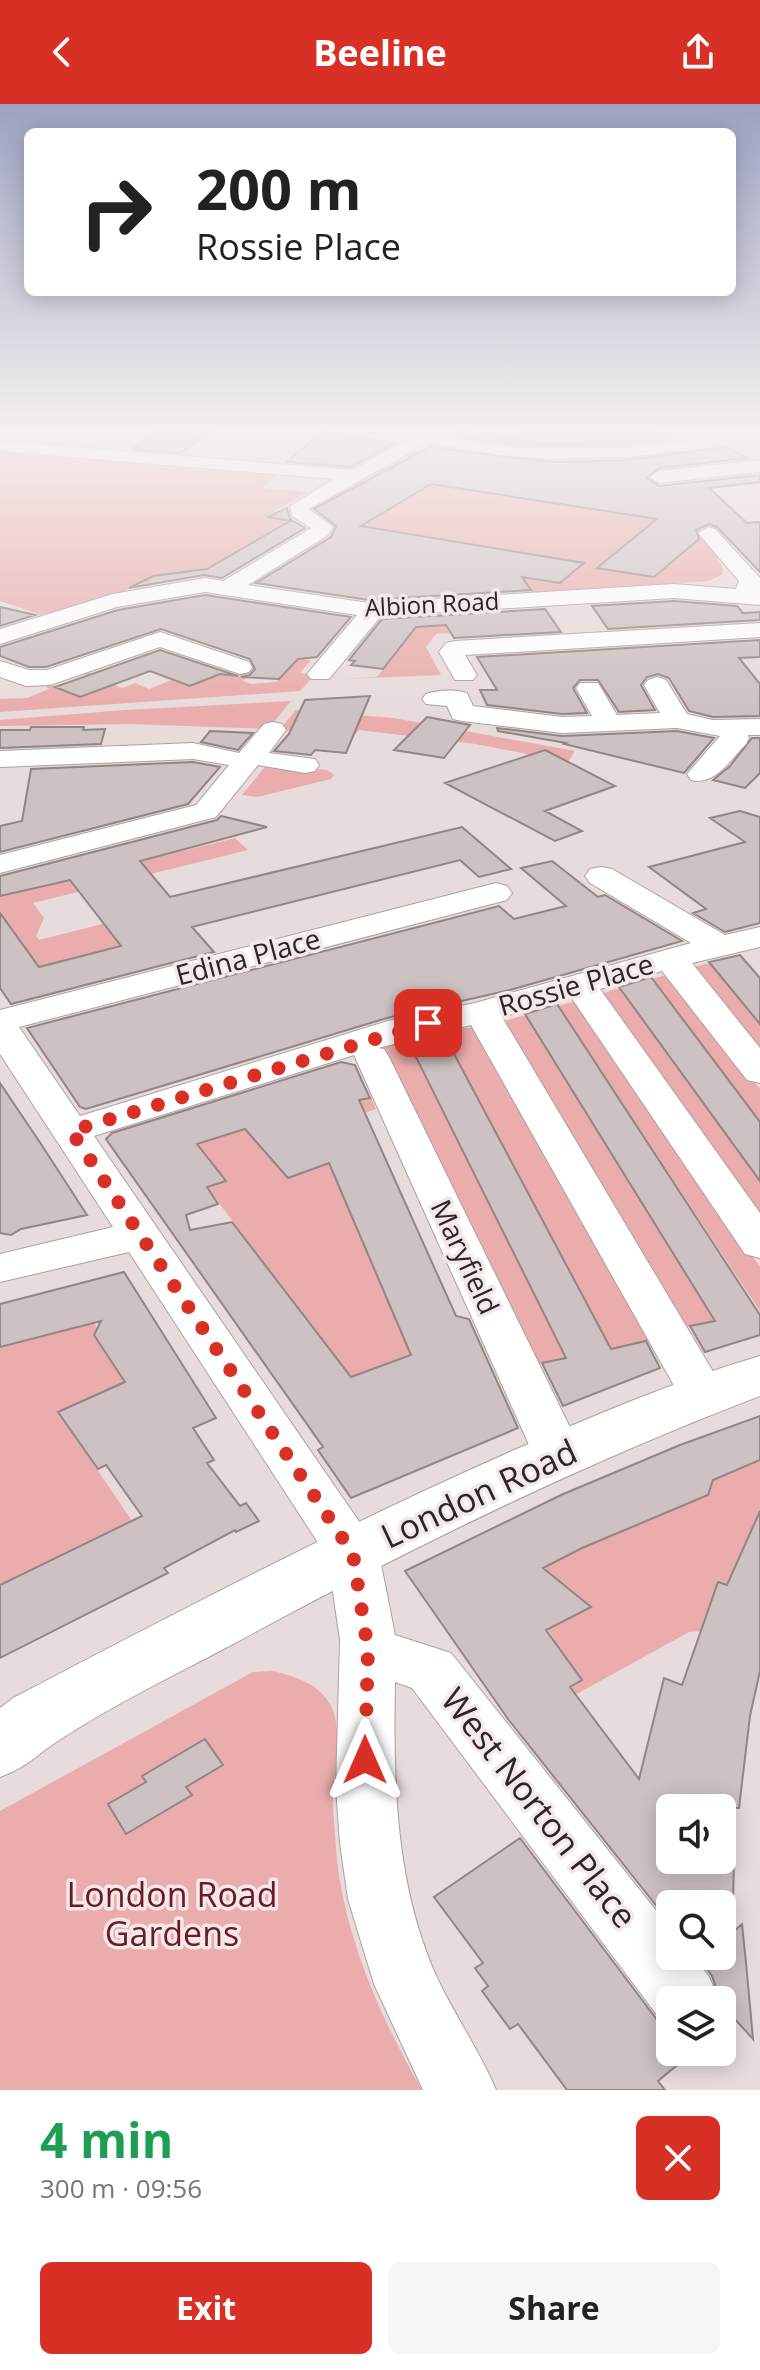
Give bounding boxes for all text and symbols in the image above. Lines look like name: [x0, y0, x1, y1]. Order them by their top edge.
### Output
text: Beeline: [313, 28, 447, 77]
icon: back: [40, 30, 84, 74]
icon: share: [676, 30, 720, 74]
text: 200 m: [196, 150, 362, 226]
icon: right: [64, 160, 168, 264]
text: Rossie Place: [196, 222, 401, 271]
street label: Albion Road: [364, 584, 500, 624]
street label: Edina Place: [171, 918, 324, 994]
street label: Rossie Place: [494, 944, 658, 1024]
pin: [394, 989, 462, 1057]
icon: arrive: [406, 1001, 450, 1045]
street label: Maryfield: [423, 1193, 509, 1320]
street label: London Road: [373, 1428, 584, 1559]
street label: West Norton Place: [431, 1678, 648, 1937]
position arrow: [323, 1718, 407, 1802]
map controls: [656, 1794, 736, 2066]
button: sound: [656, 1794, 736, 1874]
park label: London Road Gardens: [66, 1871, 278, 1956]
button: search: [656, 1890, 736, 1970]
button: layers: [656, 1986, 736, 2066]
text: 4 min: [40, 2107, 173, 2172]
button: close: [636, 2116, 720, 2200]
text: 300 m · 09:56: [40, 2170, 202, 2206]
button: Exit: [40, 2262, 372, 2354]
button: Share: [388, 2262, 720, 2354]

